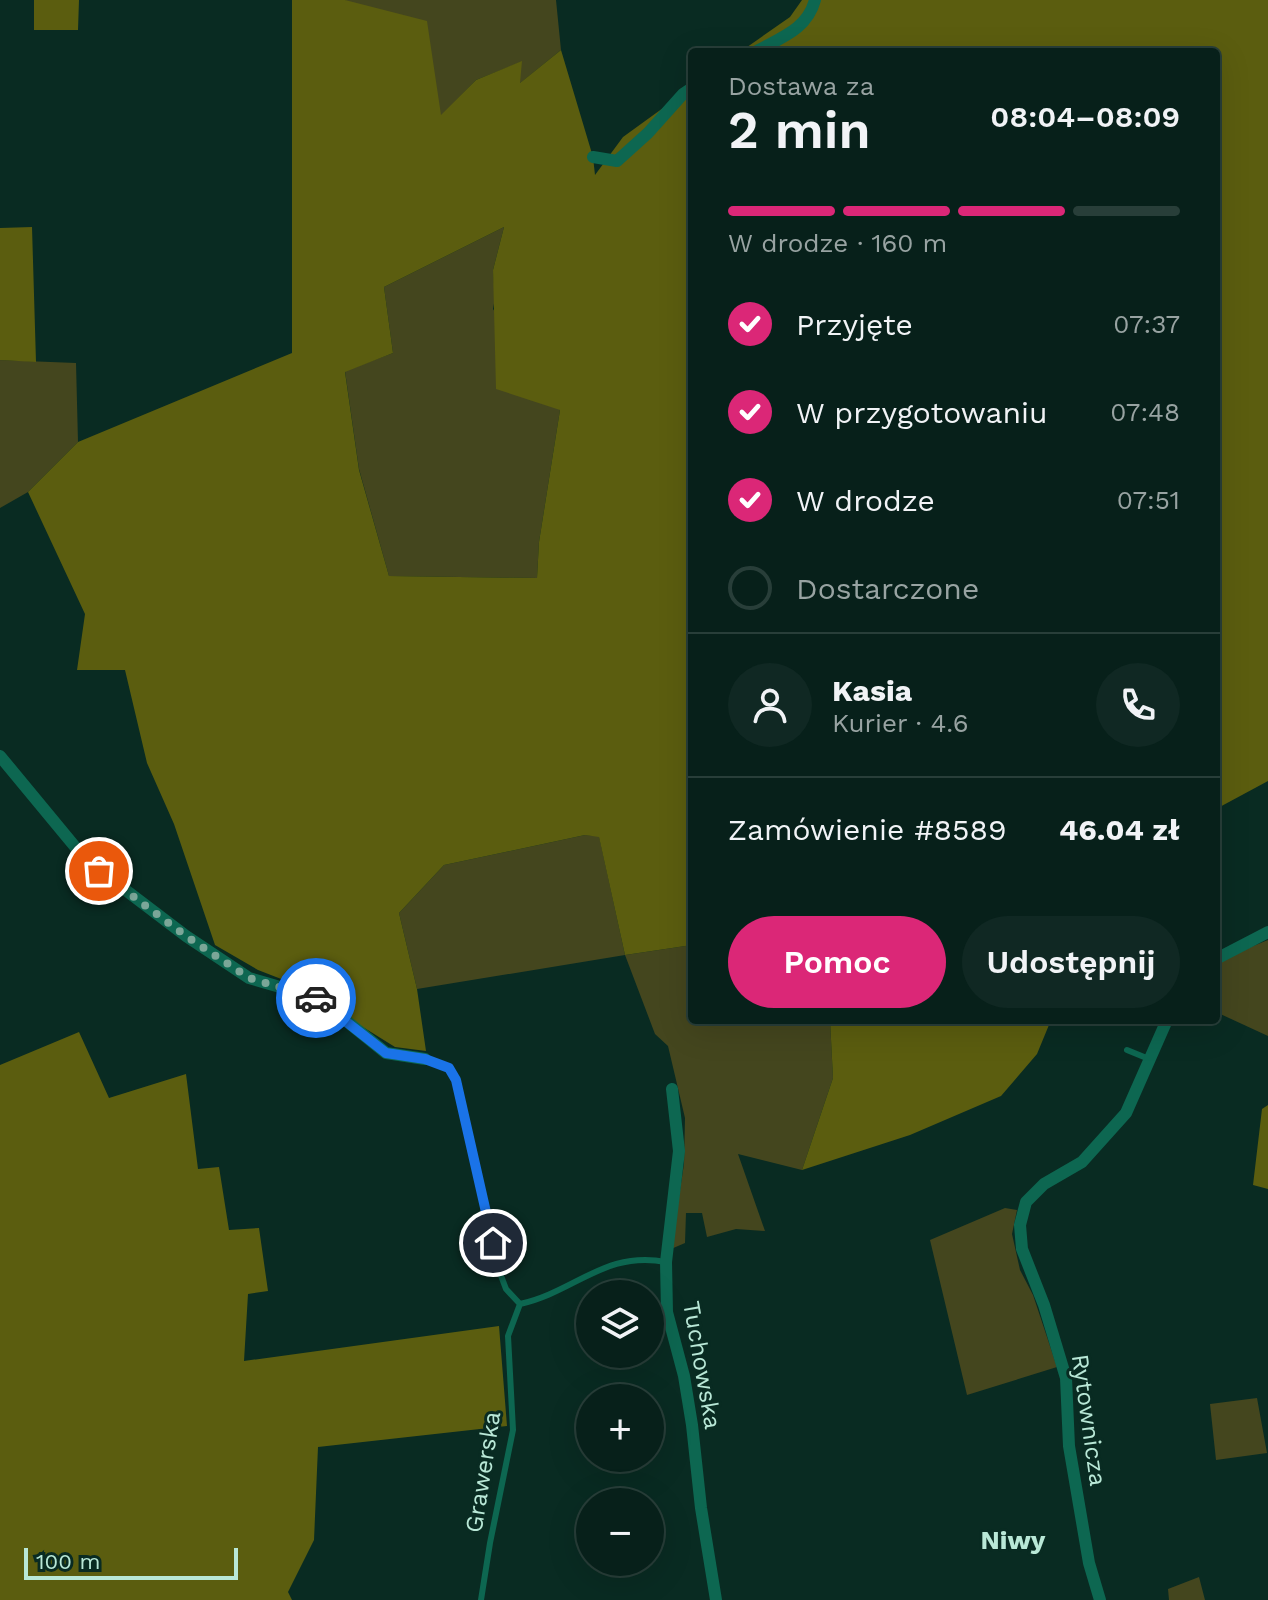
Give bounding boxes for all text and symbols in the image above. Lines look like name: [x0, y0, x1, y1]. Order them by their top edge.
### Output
text: Dostawa za: [728, 71, 874, 101]
text: 08:04–08:09: [990, 99, 1180, 134]
text: 2 min: [728, 100, 871, 161]
text: W drodze · 160 m: [728, 228, 947, 258]
icon: check: [728, 302, 772, 346]
text: Przyjęte: [796, 307, 913, 342]
text: 07:37: [1113, 309, 1180, 339]
icon: check: [728, 390, 772, 434]
text: W przygotowaniu: [796, 395, 1047, 430]
text: 07:48: [1110, 397, 1180, 427]
icon: check: [728, 478, 772, 522]
text: W drodze: [796, 483, 935, 518]
text: 07:51: [1117, 485, 1180, 515]
text: Dostarczone: [796, 571, 979, 606]
button: person: [728, 663, 812, 747]
button: phone: [1096, 663, 1180, 747]
text: Kasia: [832, 673, 912, 708]
text: Kurier · 4.6: [832, 708, 969, 738]
text: Zamówienie #8589: [728, 812, 1007, 847]
text: 46.04 zł: [1059, 812, 1180, 847]
pin: [65, 837, 133, 905]
icon: bag: [77, 849, 121, 893]
button: Pomoc: [728, 916, 946, 1008]
button: Udostępnij: [962, 916, 1180, 1008]
courier: [276, 958, 356, 1038]
icon: car: [294, 976, 338, 1020]
pin: [459, 1209, 527, 1277]
icon: home: [471, 1221, 515, 1265]
map controls: [576, 1280, 664, 1576]
button: layers: [576, 1280, 664, 1368]
street label: Tuchowska: [677, 1299, 727, 1431]
street label: Rytownicza: [1066, 1352, 1112, 1488]
button: +: [576, 1384, 664, 1472]
street label: Grawerska: [460, 1409, 506, 1535]
button: −: [576, 1488, 664, 1576]
district label: Niwy: [981, 1525, 1046, 1555]
scale bar: [24, 1544, 238, 1580]
text: 100 m: [36, 1549, 100, 1574]

